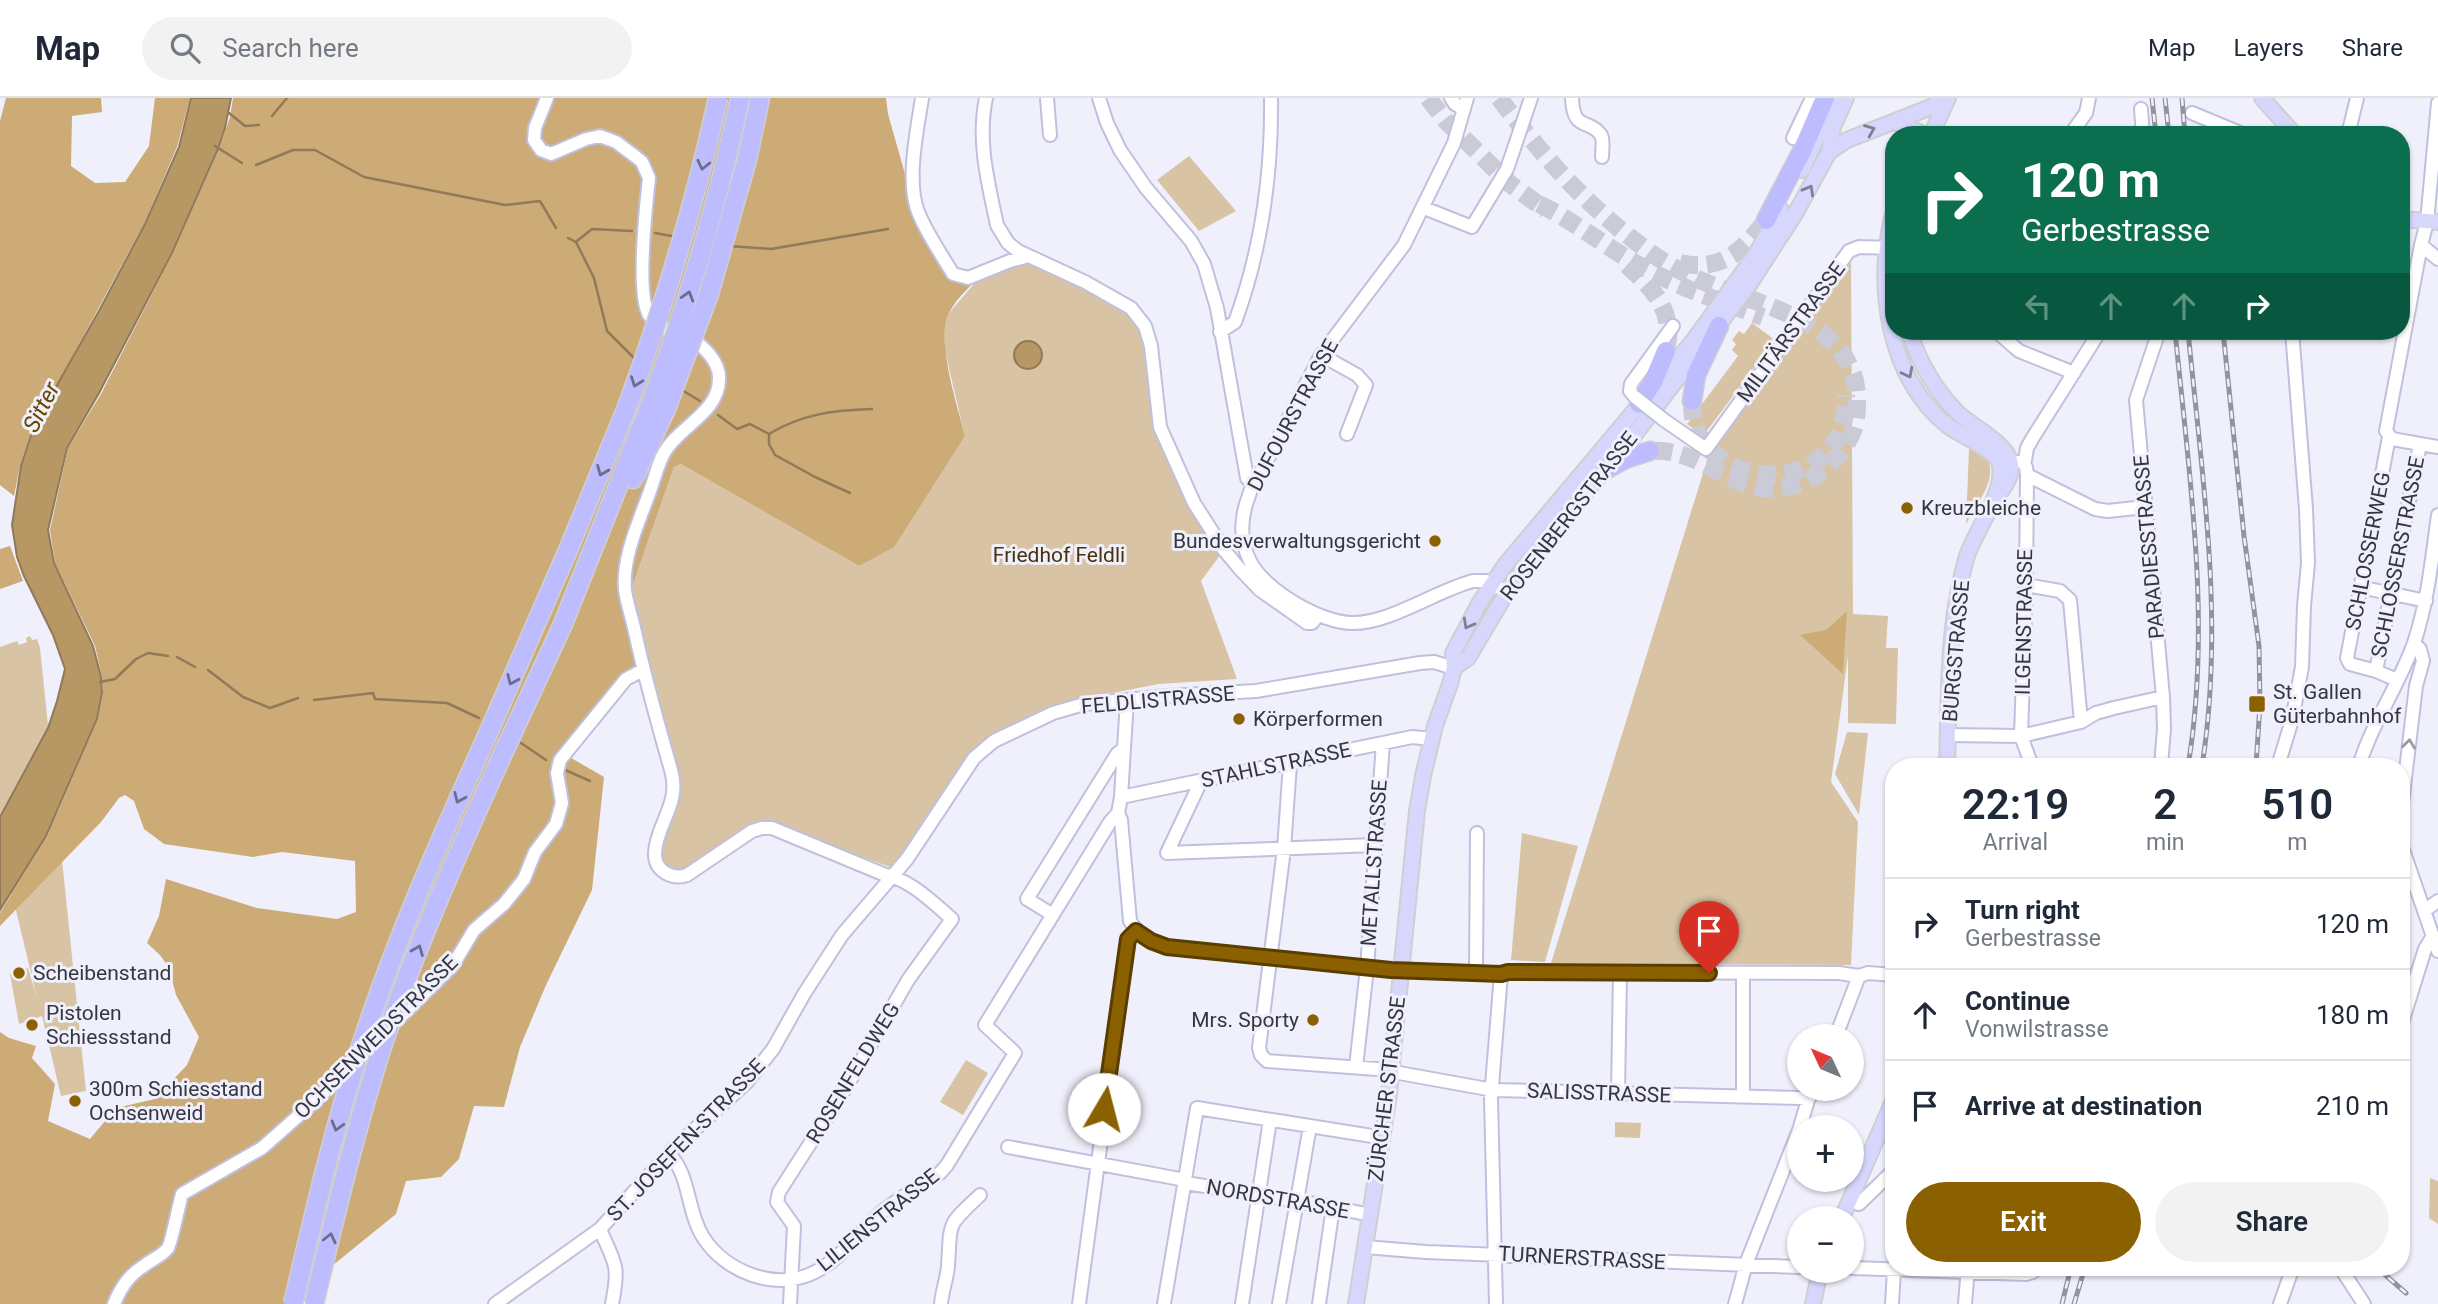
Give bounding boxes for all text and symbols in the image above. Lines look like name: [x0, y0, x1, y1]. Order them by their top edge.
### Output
search box: [142, 17, 632, 80]
text: Map: [35, 29, 100, 68]
icon: search: [166, 29, 204, 67]
text: Search here: [222, 33, 359, 63]
text: Map: [2148, 34, 2196, 62]
text: Layers: [2234, 34, 2304, 62]
text: Share: [2342, 34, 2403, 62]
one-way arrow: [1863, 125, 1875, 139]
text: 120 m: [2021, 152, 2160, 209]
icon: right: [1906, 154, 1997, 245]
one-way arrow: [697, 159, 711, 171]
one-way arrow: [1800, 185, 1814, 197]
text: Gerbestrasse: [2021, 211, 2210, 249]
street label: MILITÄRSTRASSE: [1732, 257, 1850, 407]
icon: left: [2019, 287, 2057, 325]
icon: ahead: [2092, 287, 2130, 325]
icon: ahead: [2165, 287, 2203, 325]
icon: right: [2238, 287, 2276, 325]
one-way arrow: [680, 290, 695, 302]
street label: DUFOURSTRASSE: [1243, 335, 1343, 495]
one-way arrow: [1899, 366, 1913, 378]
one-way arrow: [630, 375, 644, 387]
water label: Sitter: [17, 376, 66, 437]
street label: ROSENBERGSTRASSE: [1496, 427, 1642, 605]
street label: PARADIESSTRASSE: [2129, 454, 2169, 640]
street label: SCHLOSSERSTRASSE: [2367, 454, 2429, 660]
one-way arrow: [596, 464, 610, 476]
street label: SCHLOSSERWEG: [2341, 470, 2395, 632]
place label: Kreuzbleiche: [1921, 496, 2041, 520]
marker: Kreuzbleiche: [1899, 500, 1915, 516]
place label: Bundesverwaltungsgericht: [1173, 529, 1421, 553]
marker: Bundesverwaltungsgericht: [1427, 533, 1443, 549]
park label: Friedhof Feldli: [993, 543, 1125, 567]
street label: ILGENSTRASSE: [2011, 549, 2037, 695]
street label: BURGSTRASSE: [1938, 579, 1974, 723]
one-way arrow: [1463, 617, 1476, 629]
one-way arrow: [506, 673, 520, 685]
place label: St. Gallen Güterbahnhof: [2273, 680, 2402, 728]
street label: FELDLISTRASSE: [1080, 681, 1236, 719]
marker: St. Gallen Güterbahnhof: [2247, 694, 2267, 714]
place label: Körperformen: [1253, 707, 1383, 731]
marker: Körperformen: [1231, 711, 1247, 727]
street label: STAHLSTRASSE: [1199, 737, 1353, 793]
one-way arrow: [2401, 738, 2416, 750]
street label: METALLSTRASSE: [1356, 779, 1392, 947]
text: 22:19: [1962, 780, 2069, 829]
text: 2: [2153, 780, 2177, 829]
text: 510: [2261, 780, 2333, 829]
one-way arrow: [453, 791, 467, 803]
text: Arrival: [1983, 829, 2048, 856]
text: min: [2146, 829, 2184, 856]
text: m: [2287, 829, 2307, 856]
text: Turn right: [1965, 895, 2080, 925]
pin: [1679, 901, 1739, 973]
icon: right: [1906, 905, 1944, 943]
text: 120 m: [2316, 909, 2389, 939]
icon: arrive: [1690, 912, 1728, 950]
text: Gerbestrasse: [1965, 925, 2101, 952]
one-way arrow: [409, 945, 423, 957]
street label: OCHSENWEIDSTRASSE: [289, 950, 463, 1124]
place label: Scheibenstand: [33, 961, 171, 985]
marker: Scheibenstand: [11, 965, 27, 981]
text: Continue: [1965, 986, 2070, 1016]
street label: ZÜRCHER STRASSE: [1364, 995, 1410, 1183]
icon: ahead: [1906, 996, 1944, 1034]
street label: ROSENFELDWEG: [801, 998, 905, 1148]
text: 180 m: [2316, 1000, 2389, 1030]
place label: Pistolen Schiessstand: [46, 1001, 172, 1049]
place label: Mrs. Sporty: [1191, 1008, 1299, 1032]
marker: Mrs. Sporty: [1305, 1012, 1321, 1028]
text: Vonwilstrasse: [1965, 1016, 2109, 1043]
marker: Pistolen Schiessstand: [24, 1017, 40, 1033]
north arrow: [1787, 1024, 1864, 1101]
map controls: [1787, 1024, 1864, 1283]
street label: ST. JOSEFEN-STRASSE: [602, 1054, 770, 1226]
position arrow: [1067, 1072, 1141, 1146]
place label: 300m Schiesstand Ochsenweid: [89, 1077, 263, 1125]
street label: SALISSTRASSE: [1527, 1078, 1672, 1108]
icon: arrive: [1906, 1087, 1944, 1125]
text: Arrive at destination: [1965, 1091, 2202, 1121]
text: 210 m: [2316, 1091, 2389, 1121]
marker: 300m Schiesstand Ochsenweid: [67, 1093, 83, 1109]
button: +: [1787, 1115, 1864, 1192]
one-way arrow: [330, 1120, 345, 1132]
street label: LILIENSTRASSE: [812, 1164, 944, 1276]
street label: NORDSTRASSE: [1205, 1175, 1351, 1223]
button: Exit: [1906, 1182, 2141, 1262]
button: Share: [2155, 1182, 2389, 1262]
button: −: [1787, 1206, 1864, 1283]
one-way arrow: [322, 1232, 336, 1244]
street label: TURNERSTRASSE: [1498, 1242, 1666, 1274]

